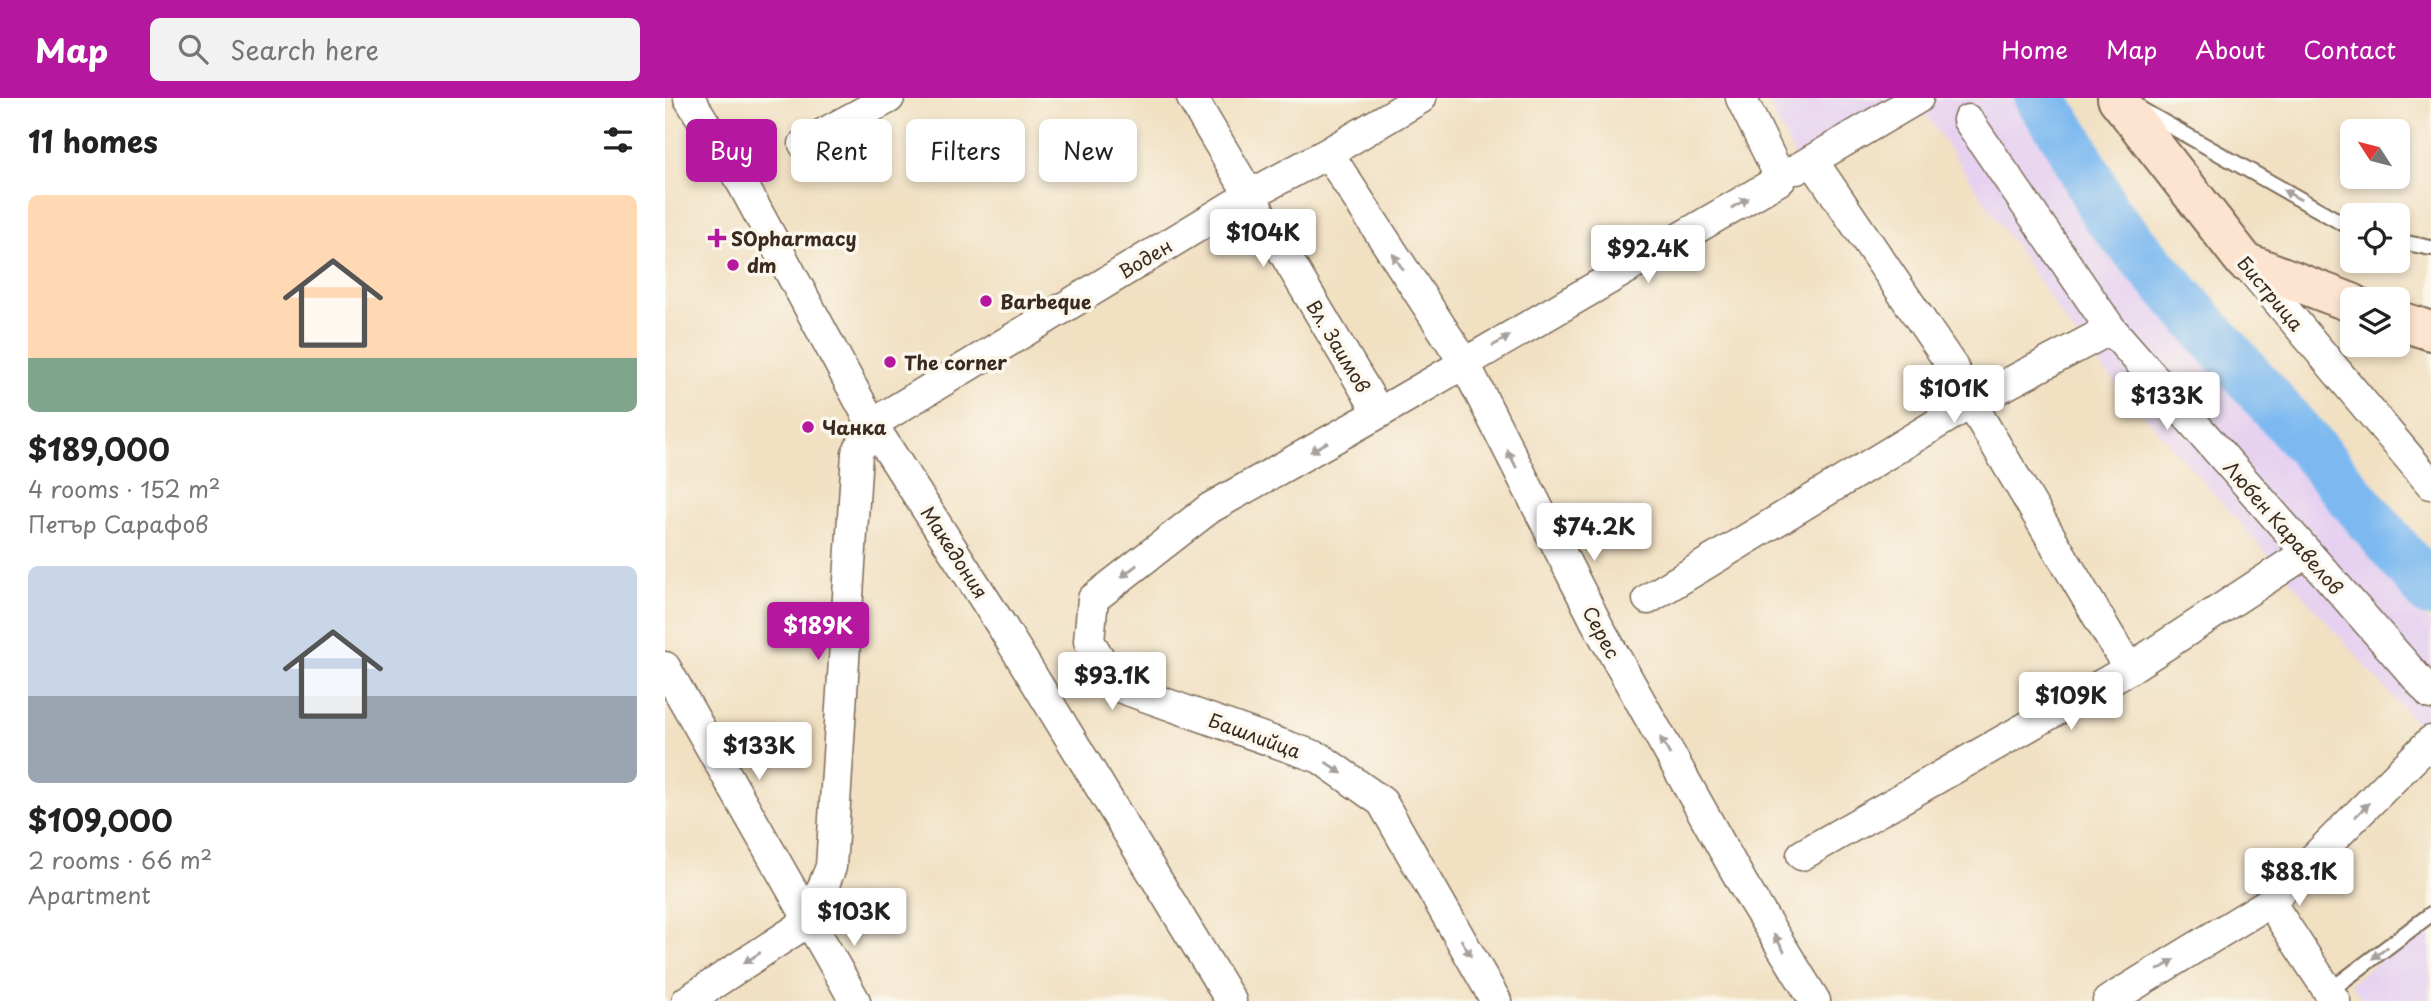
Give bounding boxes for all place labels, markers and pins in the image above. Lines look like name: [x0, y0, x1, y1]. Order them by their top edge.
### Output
pin: $104K: [1214, 209, 1312, 269]
place label: SOpharmacy: [731, 224, 856, 252]
pin: $92.4K: [1591, 226, 1705, 285]
marker: SOpharmacy: [709, 230, 725, 246]
place label: dm: [747, 251, 777, 279]
marker: dm: [725, 257, 741, 273]
place label: Barbeque: [1000, 287, 1091, 315]
marker: Barbeque: [978, 293, 994, 309]
place label: The corner: [904, 348, 1007, 376]
marker: The corner: [882, 354, 898, 370]
pin: $101K: [1905, 366, 2003, 425]
pin: $133K: [2118, 372, 2216, 432]
place label: Чанка: [822, 413, 887, 441]
marker: Чанка: [800, 419, 816, 435]
pin: $74.2K: [1537, 504, 1651, 563]
pin: $189K: [769, 602, 867, 662]
pin: $93.1K: [1055, 652, 1169, 712]
pin: $109K: [2022, 672, 2120, 732]
pin: $133K: [710, 722, 808, 782]
pin: $88.1K: [2242, 848, 2356, 908]
pin: $103K: [805, 888, 903, 948]

